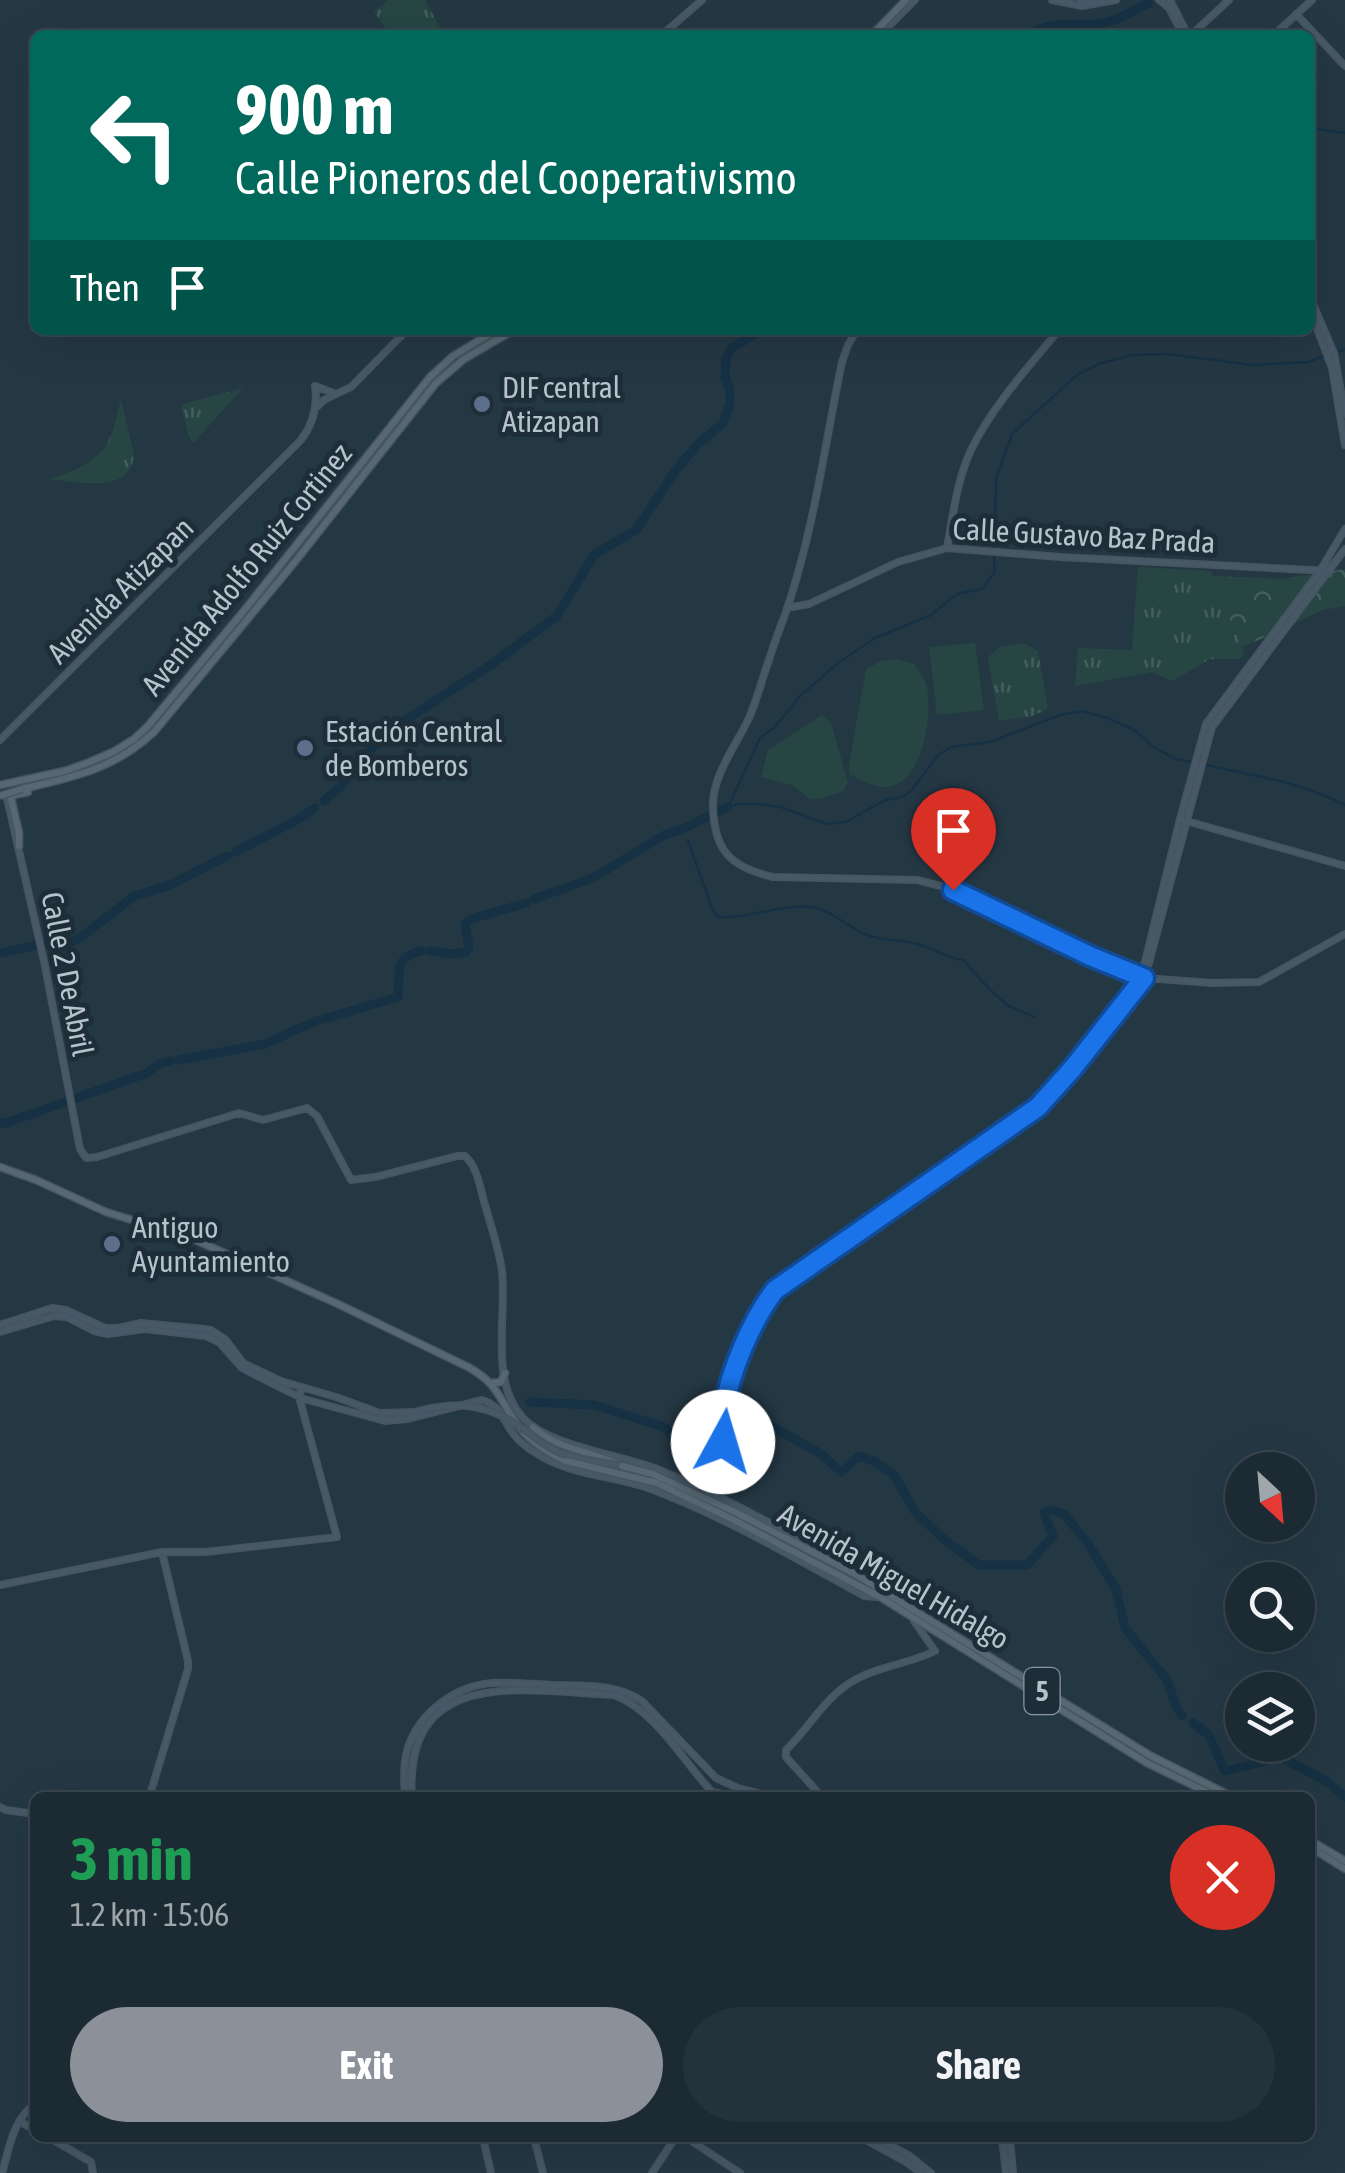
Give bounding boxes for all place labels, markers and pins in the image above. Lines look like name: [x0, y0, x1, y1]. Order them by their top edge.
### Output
place label: DIF central Atizapan: [502, 370, 621, 438]
marker: DIF central Atizapan: [471, 393, 493, 415]
place label: Estación Central de Bomberos: [325, 714, 502, 782]
marker: Estación Central de Bomberos: [294, 737, 316, 759]
pin: [911, 788, 996, 891]
place label: Antiguo Ayuntamiento: [132, 1210, 290, 1278]
marker: Antiguo Ayuntamiento: [101, 1233, 123, 1255]

